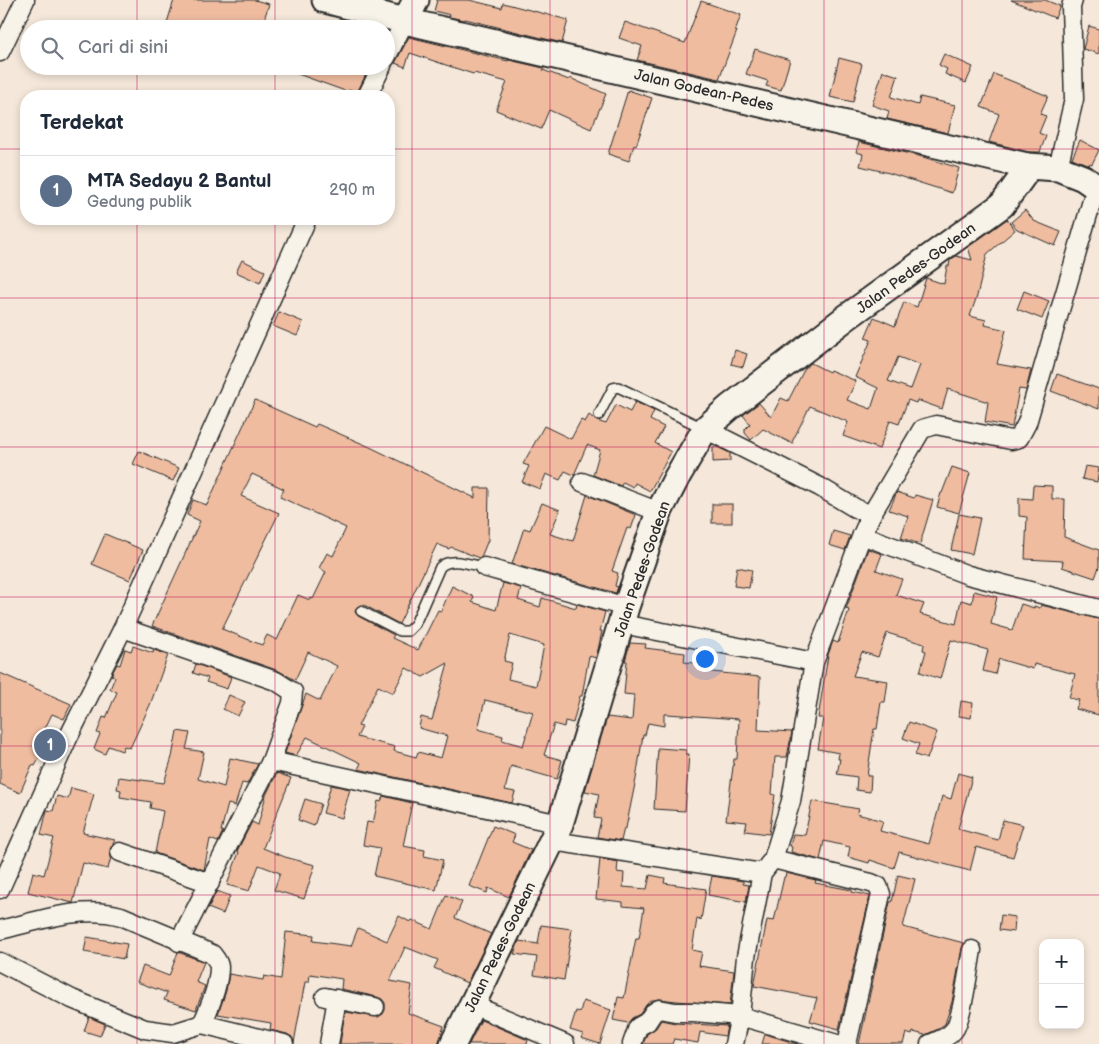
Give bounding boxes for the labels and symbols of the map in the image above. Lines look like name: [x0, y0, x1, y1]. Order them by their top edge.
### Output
street label: Jalan Godean-Pedes: [632, 65, 776, 116]
street label: Jalan Pedes-Godean: [853, 219, 980, 318]
street label: Jalan Pedes-Godean: [610, 499, 675, 640]
your location: [692, 646, 718, 672]
pin: 1: [34, 726, 66, 764]
street label: Jalan Pedes-Godean: [461, 879, 540, 1015]

